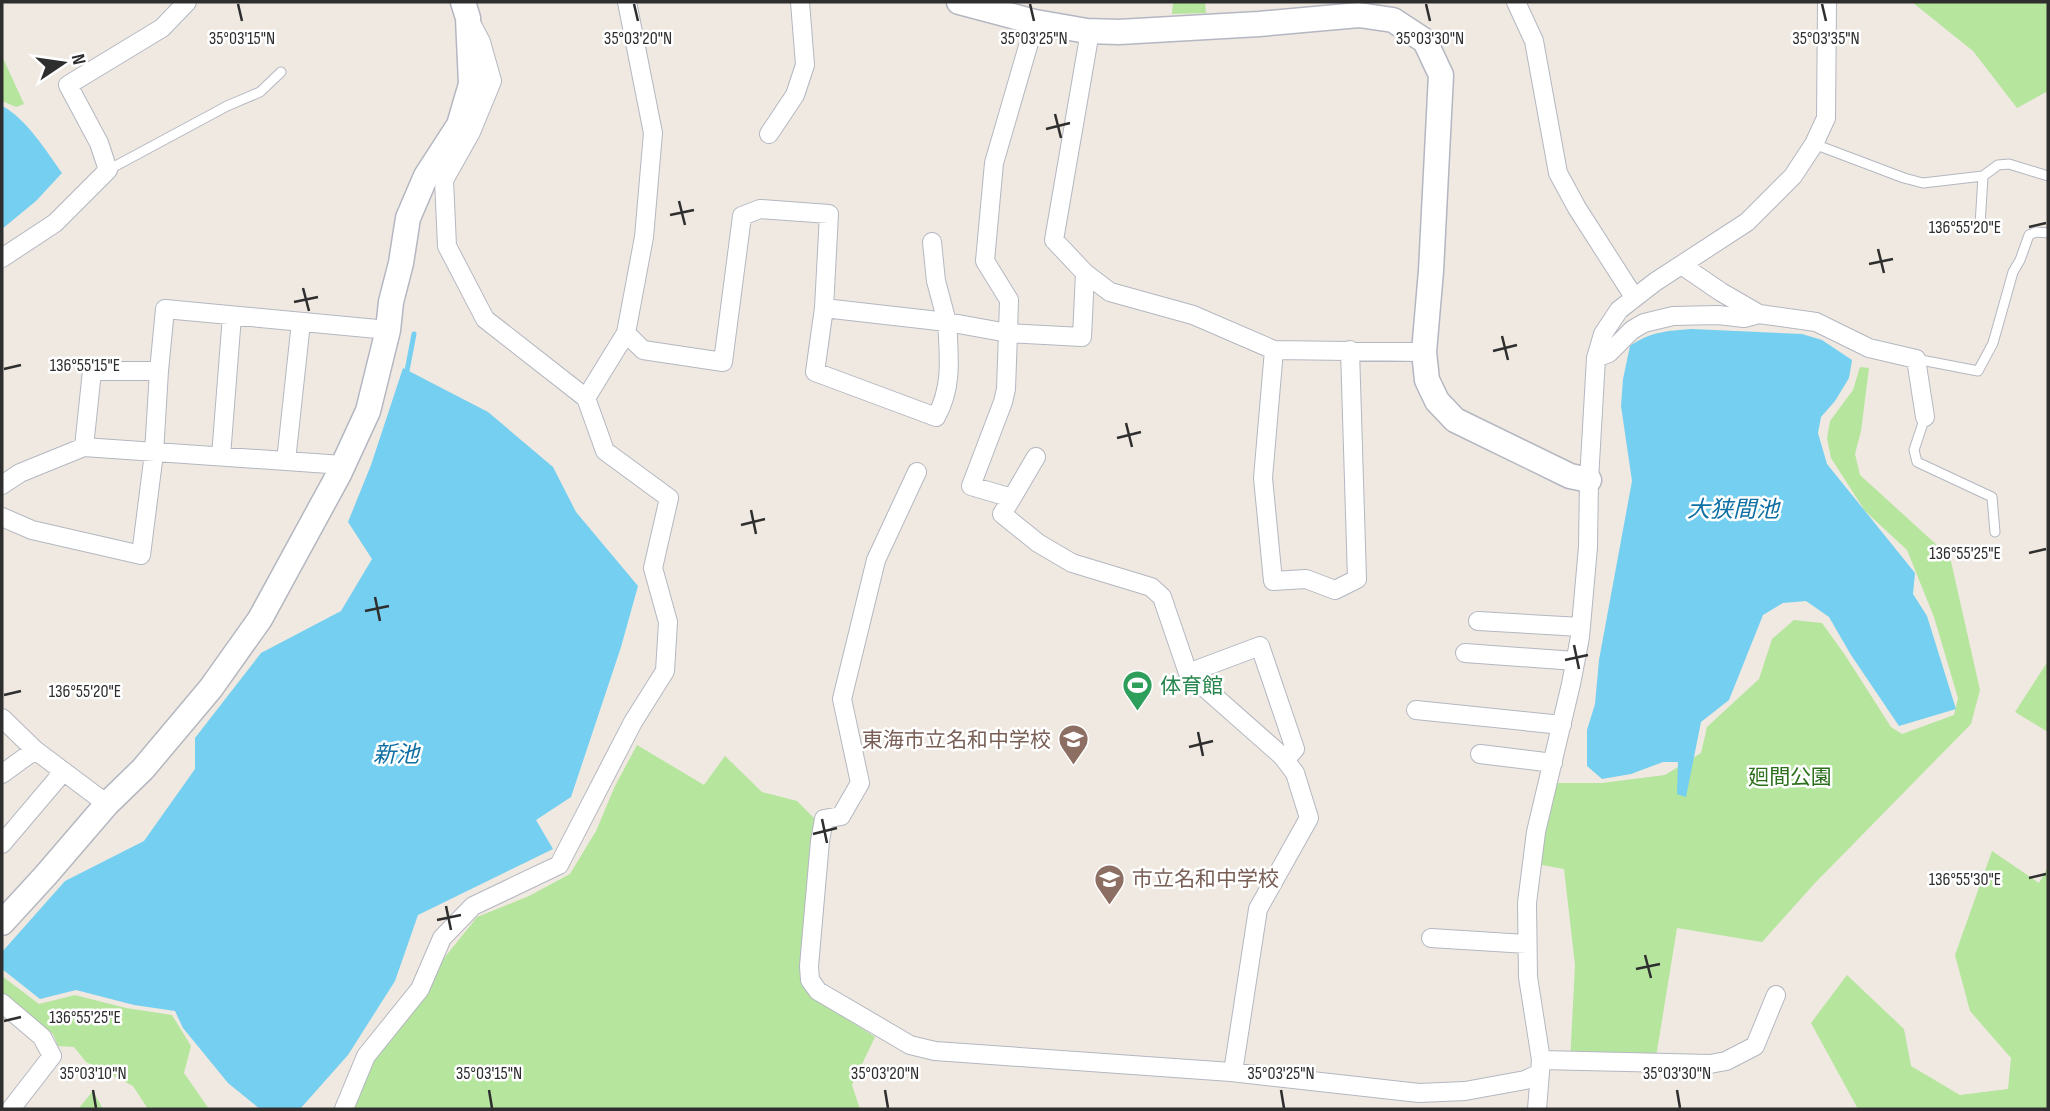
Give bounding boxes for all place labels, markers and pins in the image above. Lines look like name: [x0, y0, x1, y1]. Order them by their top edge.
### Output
sports icon: 体育館: [1120, 669, 1154, 713]
place label: 体育館: [1160, 674, 1223, 699]
school or university icon: 東海市立名和中学校: [1057, 723, 1091, 767]
place label: 東海市立名和中学校: [862, 728, 1051, 753]
school or university icon: 市立名和中学校: [1092, 862, 1126, 906]
place label: 市立名和中学校: [1132, 867, 1279, 892]

